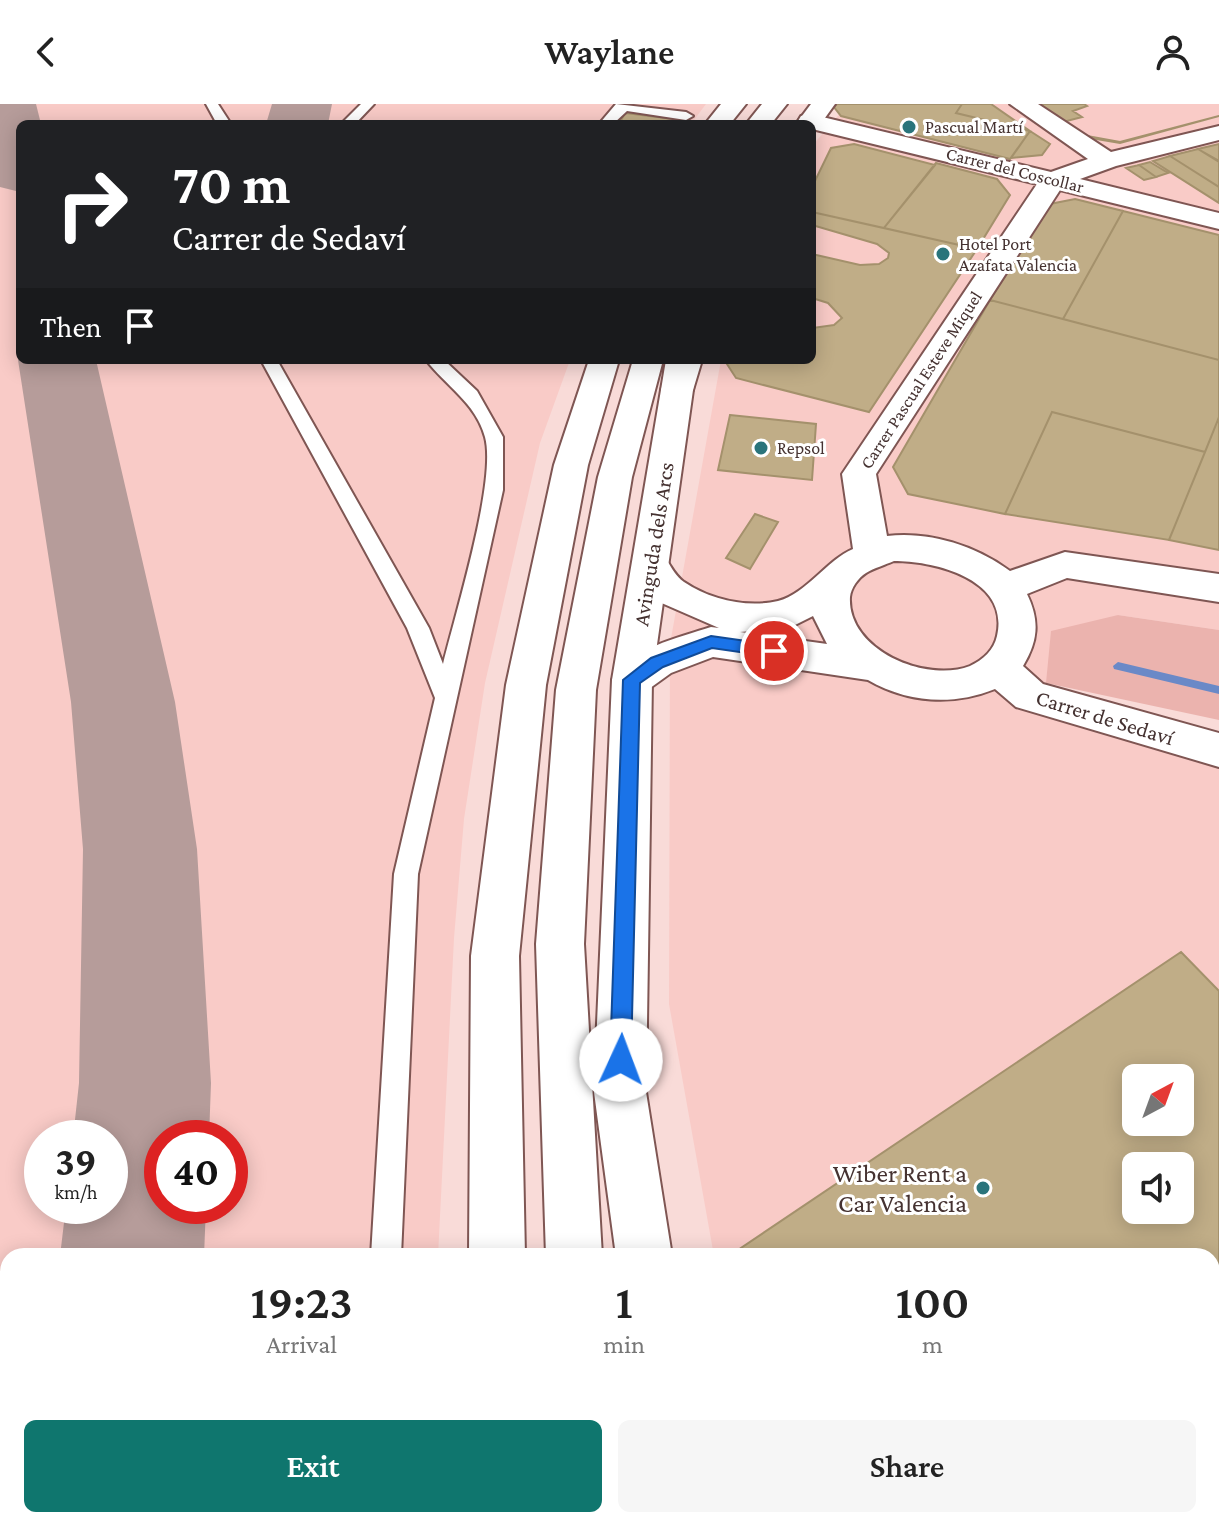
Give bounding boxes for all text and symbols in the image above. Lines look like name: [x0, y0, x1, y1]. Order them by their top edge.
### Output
icon: back: [24, 30, 68, 74]
icon: person: [1151, 30, 1195, 74]
text: Waylane: [545, 32, 674, 72]
place label: Pascual Martí: [925, 117, 1024, 137]
marker: Pascual Martí: [900, 118, 918, 136]
street label: Carrer del Coscollar: [944, 143, 1087, 197]
icon: right: [40, 152, 144, 256]
text: 70 m: [172, 153, 291, 215]
text: Carrer de Sedaví: [172, 218, 406, 258]
place label: Hotel Port Azafata Valencia: [959, 234, 1077, 275]
marker: Hotel Port Azafata Valencia: [934, 245, 952, 263]
street label: Carrer Pascual Esteve Miquel: [856, 287, 986, 473]
icon: arrive: [118, 304, 162, 348]
text: Then: [40, 310, 102, 343]
place label: Repsol: [777, 438, 825, 458]
marker: Repsol: [752, 439, 770, 457]
street label: Avinguda dels Arcs: [628, 460, 679, 628]
pin: [740, 617, 808, 685]
icon: arrive: [752, 629, 796, 673]
street label: Carrer de Sedaví: [1033, 685, 1178, 751]
position arrow: [579, 1018, 663, 1102]
north arrow: [1122, 1064, 1194, 1136]
map controls: [1122, 1064, 1194, 1224]
speed limit sign: 40: [144, 1120, 248, 1224]
text: 39: [55, 1139, 97, 1184]
button: sound: [1122, 1152, 1194, 1224]
place label: Wiber Rent a Car Valencia: [833, 1159, 967, 1218]
marker: Wiber Rent a Car Valencia: [974, 1179, 992, 1197]
text: km/h: [54, 1181, 98, 1203]
text: 19:23: [251, 1275, 353, 1328]
text: 1: [616, 1275, 633, 1328]
text: 100: [896, 1275, 969, 1328]
text: Arrival: [266, 1330, 337, 1359]
text: min: [603, 1330, 645, 1359]
text: m: [922, 1330, 943, 1359]
button: Exit: [24, 1420, 602, 1512]
button: Share: [618, 1420, 1196, 1512]

